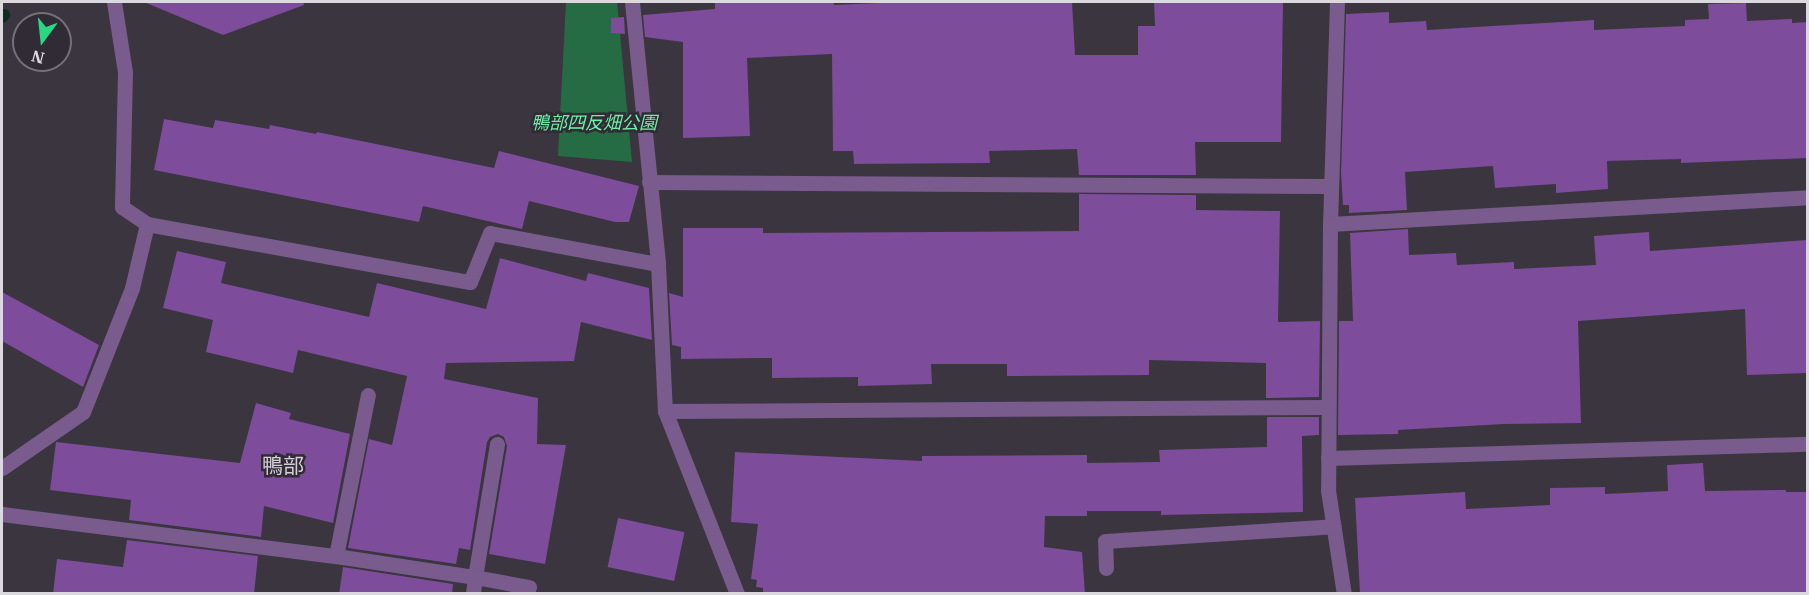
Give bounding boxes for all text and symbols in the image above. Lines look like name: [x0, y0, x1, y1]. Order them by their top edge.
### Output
north arrow: [12, 12, 72, 72]
text: N: [29, 46, 47, 69]
park label: 鴨部四反畑公園: [531, 112, 657, 134]
district label: 鴨部: [262, 452, 304, 478]

